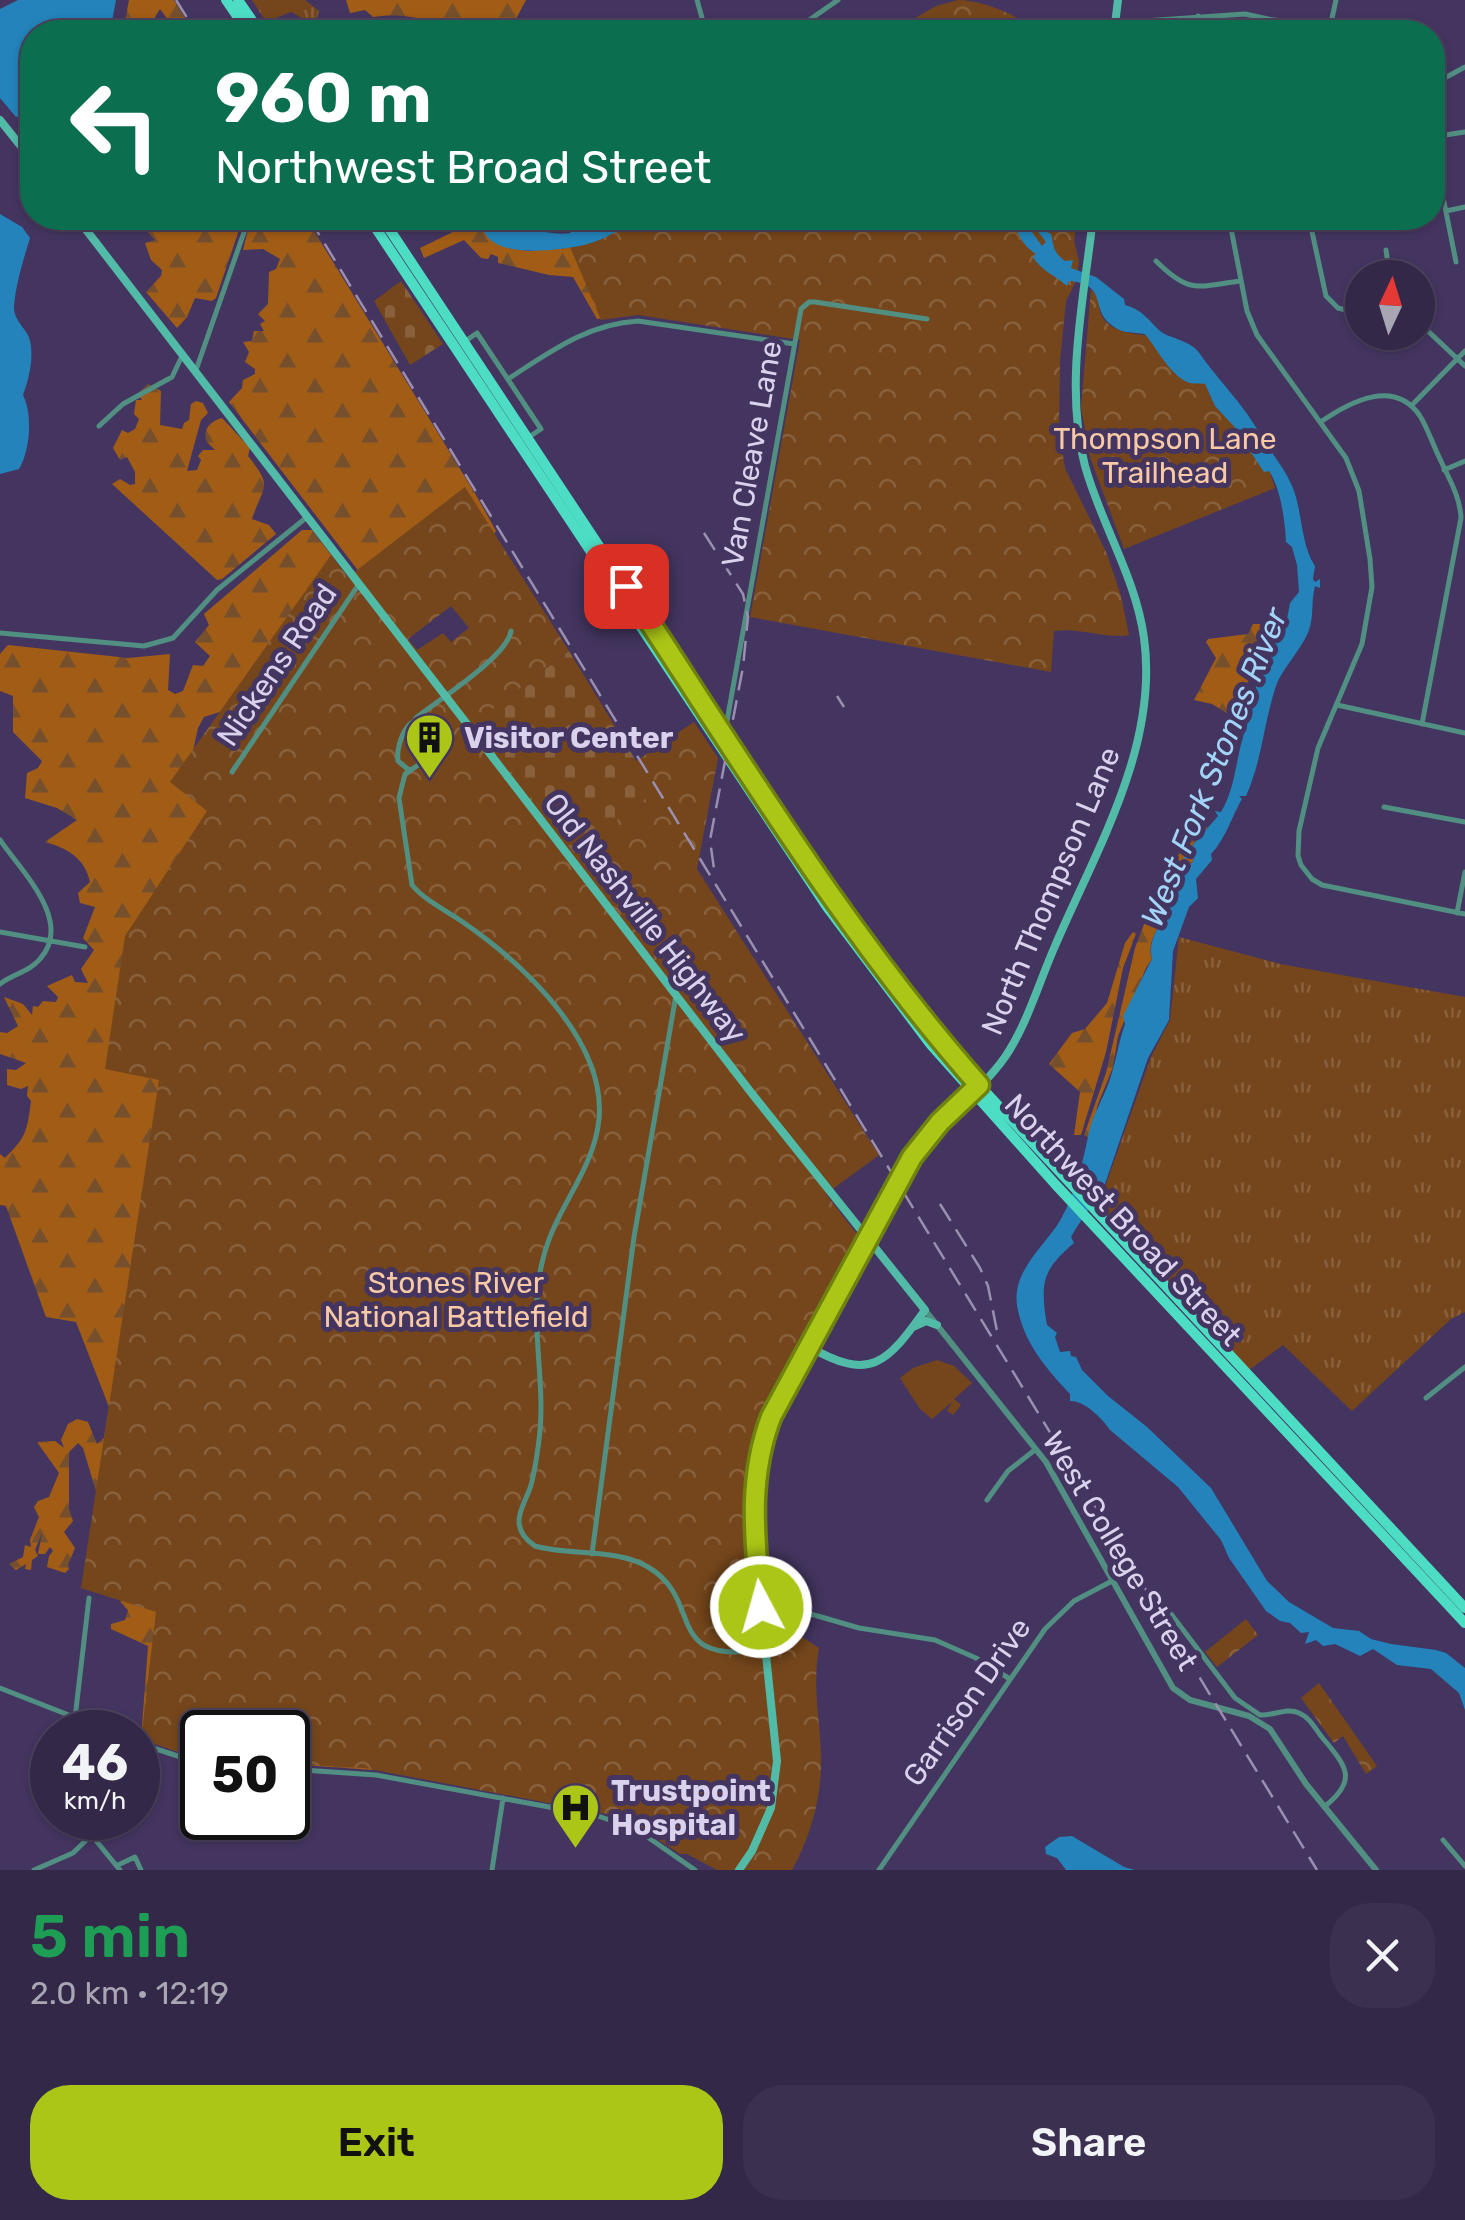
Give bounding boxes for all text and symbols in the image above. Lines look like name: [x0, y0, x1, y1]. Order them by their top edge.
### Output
text: 960 m: [215, 57, 432, 140]
icon: left: [50, 60, 180, 190]
text: Northwest Broad Street: [215, 141, 711, 194]
north arrow: [1345, 260, 1435, 350]
map controls: [1345, 260, 1435, 350]
street label: Van Cleave Lane: [714, 338, 790, 570]
park label: Thompson Lane Trailhead: [1053, 421, 1277, 491]
pin: [584, 544, 669, 629]
icon: arrive: [599, 559, 654, 614]
street label: Nickens Road: [209, 577, 345, 753]
water label: West Fork Stones River: [1133, 600, 1296, 932]
building icon: Visitor Center: [403, 712, 455, 780]
place label: Visitor Center: [464, 720, 674, 756]
street label: North Thompson Lane: [974, 742, 1128, 1040]
street label: Old Nashville Highway: [536, 786, 754, 1050]
street label: Northwest Broad Street: [997, 1087, 1249, 1353]
park label: Stones River National Battlefield: [323, 1265, 589, 1335]
street label: West College Street: [1035, 1425, 1206, 1677]
position arrow: [709, 1555, 813, 1659]
street label: Garrison Drive: [896, 1611, 1038, 1793]
speed limit sign: 50: [180, 1710, 310, 1840]
text: 46: [62, 1733, 128, 1793]
place label: Trustpoint Hospital: [611, 1773, 771, 1843]
hospital icon: Trustpoint Hospital: [550, 1782, 602, 1850]
text: km/h: [64, 1786, 126, 1815]
text: 5 min: [30, 1901, 190, 1972]
button: close: [1330, 1903, 1435, 2008]
text: 2.0 km · 12:19: [30, 1974, 229, 2012]
button: Exit: [30, 2085, 723, 2200]
button: Share: [743, 2085, 1435, 2200]

